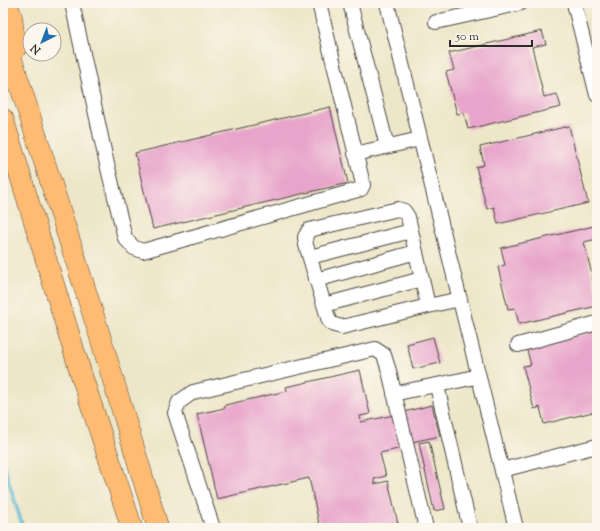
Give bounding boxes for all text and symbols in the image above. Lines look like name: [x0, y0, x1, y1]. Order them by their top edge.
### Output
north arrow: [22, 22, 62, 62]
scale bar: [450, 22, 532, 48]
text: 50 m: [455, 28, 479, 46]
text: N: [27, 40, 45, 58]

